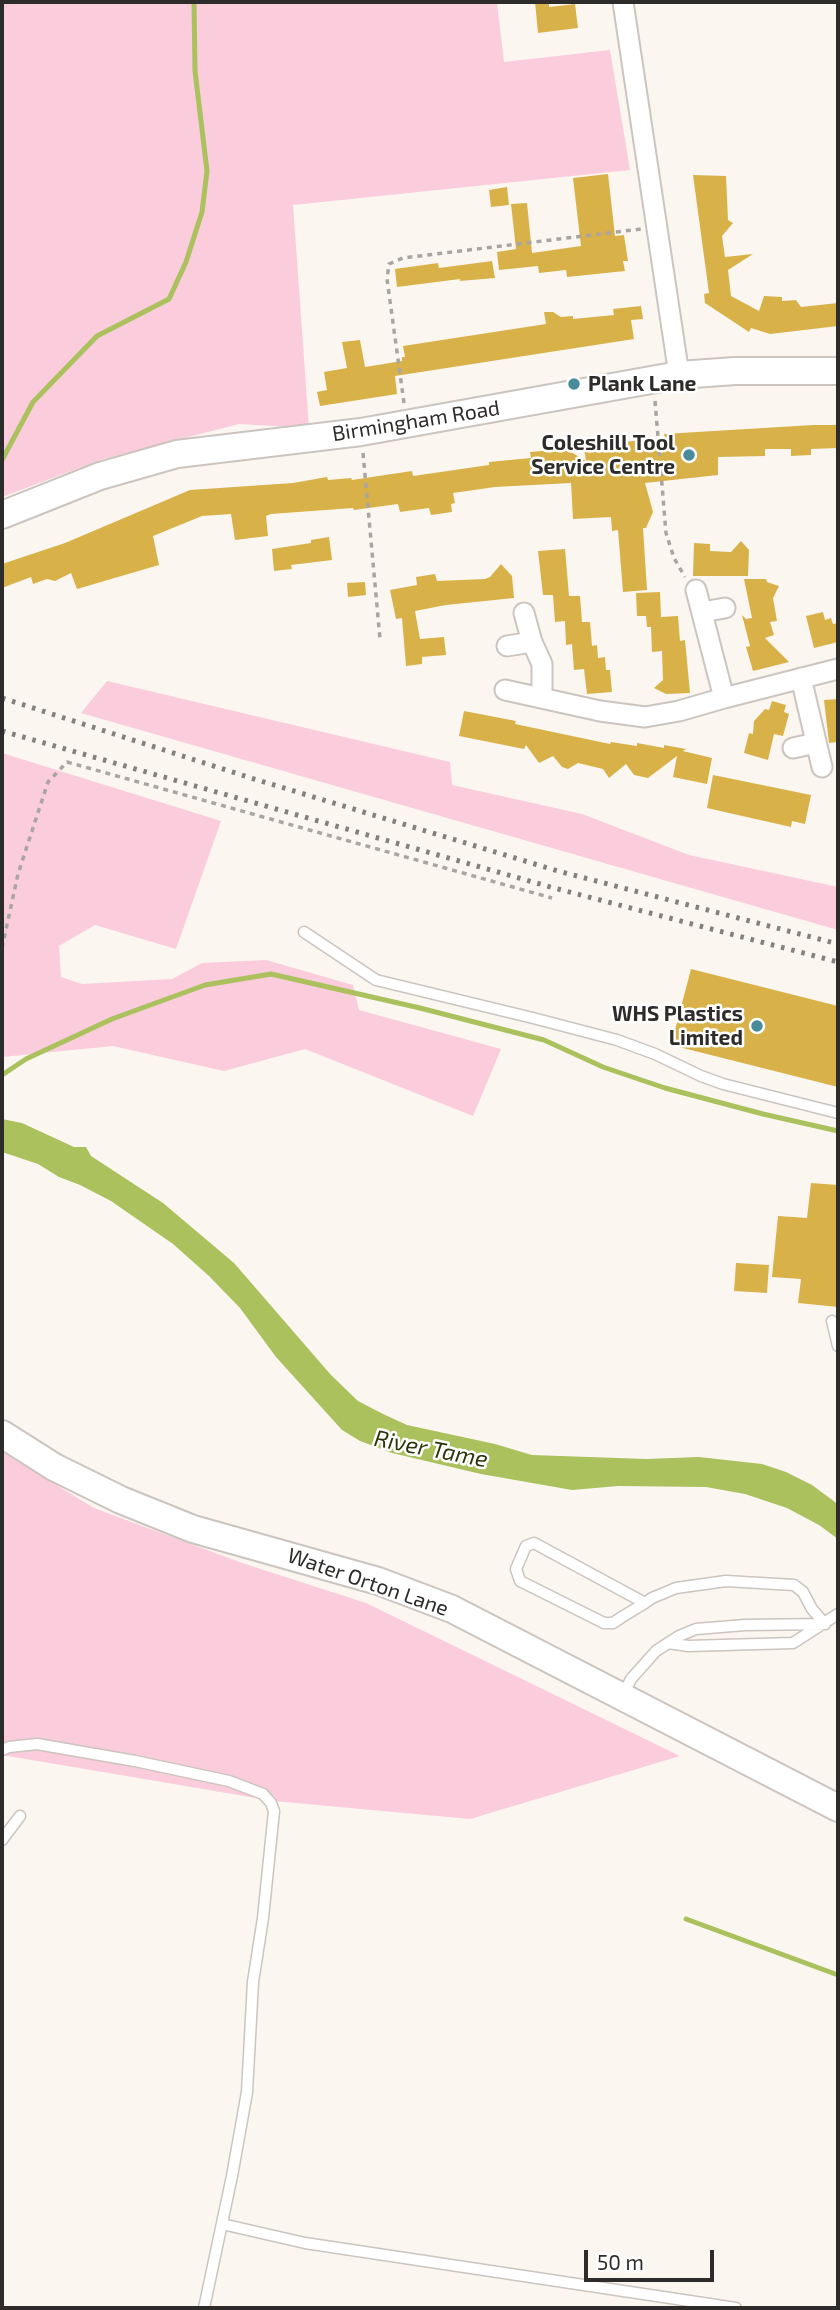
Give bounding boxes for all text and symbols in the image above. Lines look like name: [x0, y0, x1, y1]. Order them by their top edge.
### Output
place label: Plank Lane: [588, 371, 696, 397]
marker: Plank Lane: [566, 376, 582, 392]
street label: Birmingham Road: [330, 395, 502, 447]
place label: Coleshill Tool Service Centre: [531, 430, 675, 480]
marker: Coleshill Tool Service Centre: [681, 447, 697, 463]
place label: WHS Plastics Limited: [612, 1001, 743, 1051]
marker: WHS Plastics Limited: [749, 1018, 765, 1034]
water label: River Tame: [372, 1424, 490, 1474]
street label: Water Orton Lane: [284, 1543, 452, 1621]
scale bar: [588, 2236, 718, 2280]
text: 50 m: [597, 2249, 644, 2274]

